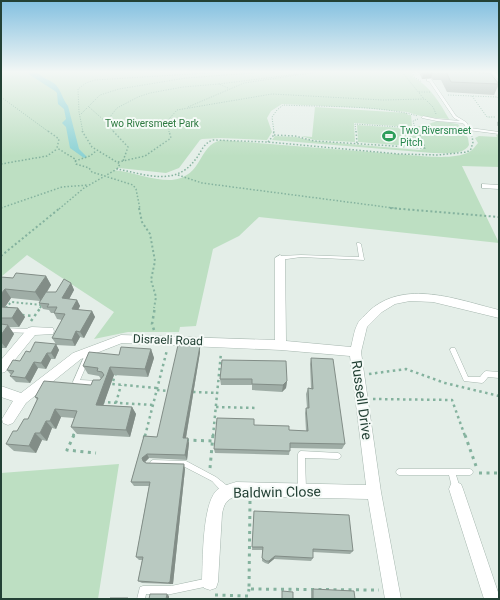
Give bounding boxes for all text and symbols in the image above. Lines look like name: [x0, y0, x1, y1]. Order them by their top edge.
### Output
park label: Two Riversmeet Park: [105, 118, 200, 129]
place label: Two Riversmeet Pitch: [400, 125, 471, 148]
sports icon: Two Riversmeet Pitch: [381, 128, 397, 144]
street label: Disraeli Road: [133, 332, 203, 348]
street label: Russell Drive: [349, 359, 375, 441]
street label: Baldwin Close: [233, 483, 321, 501]

